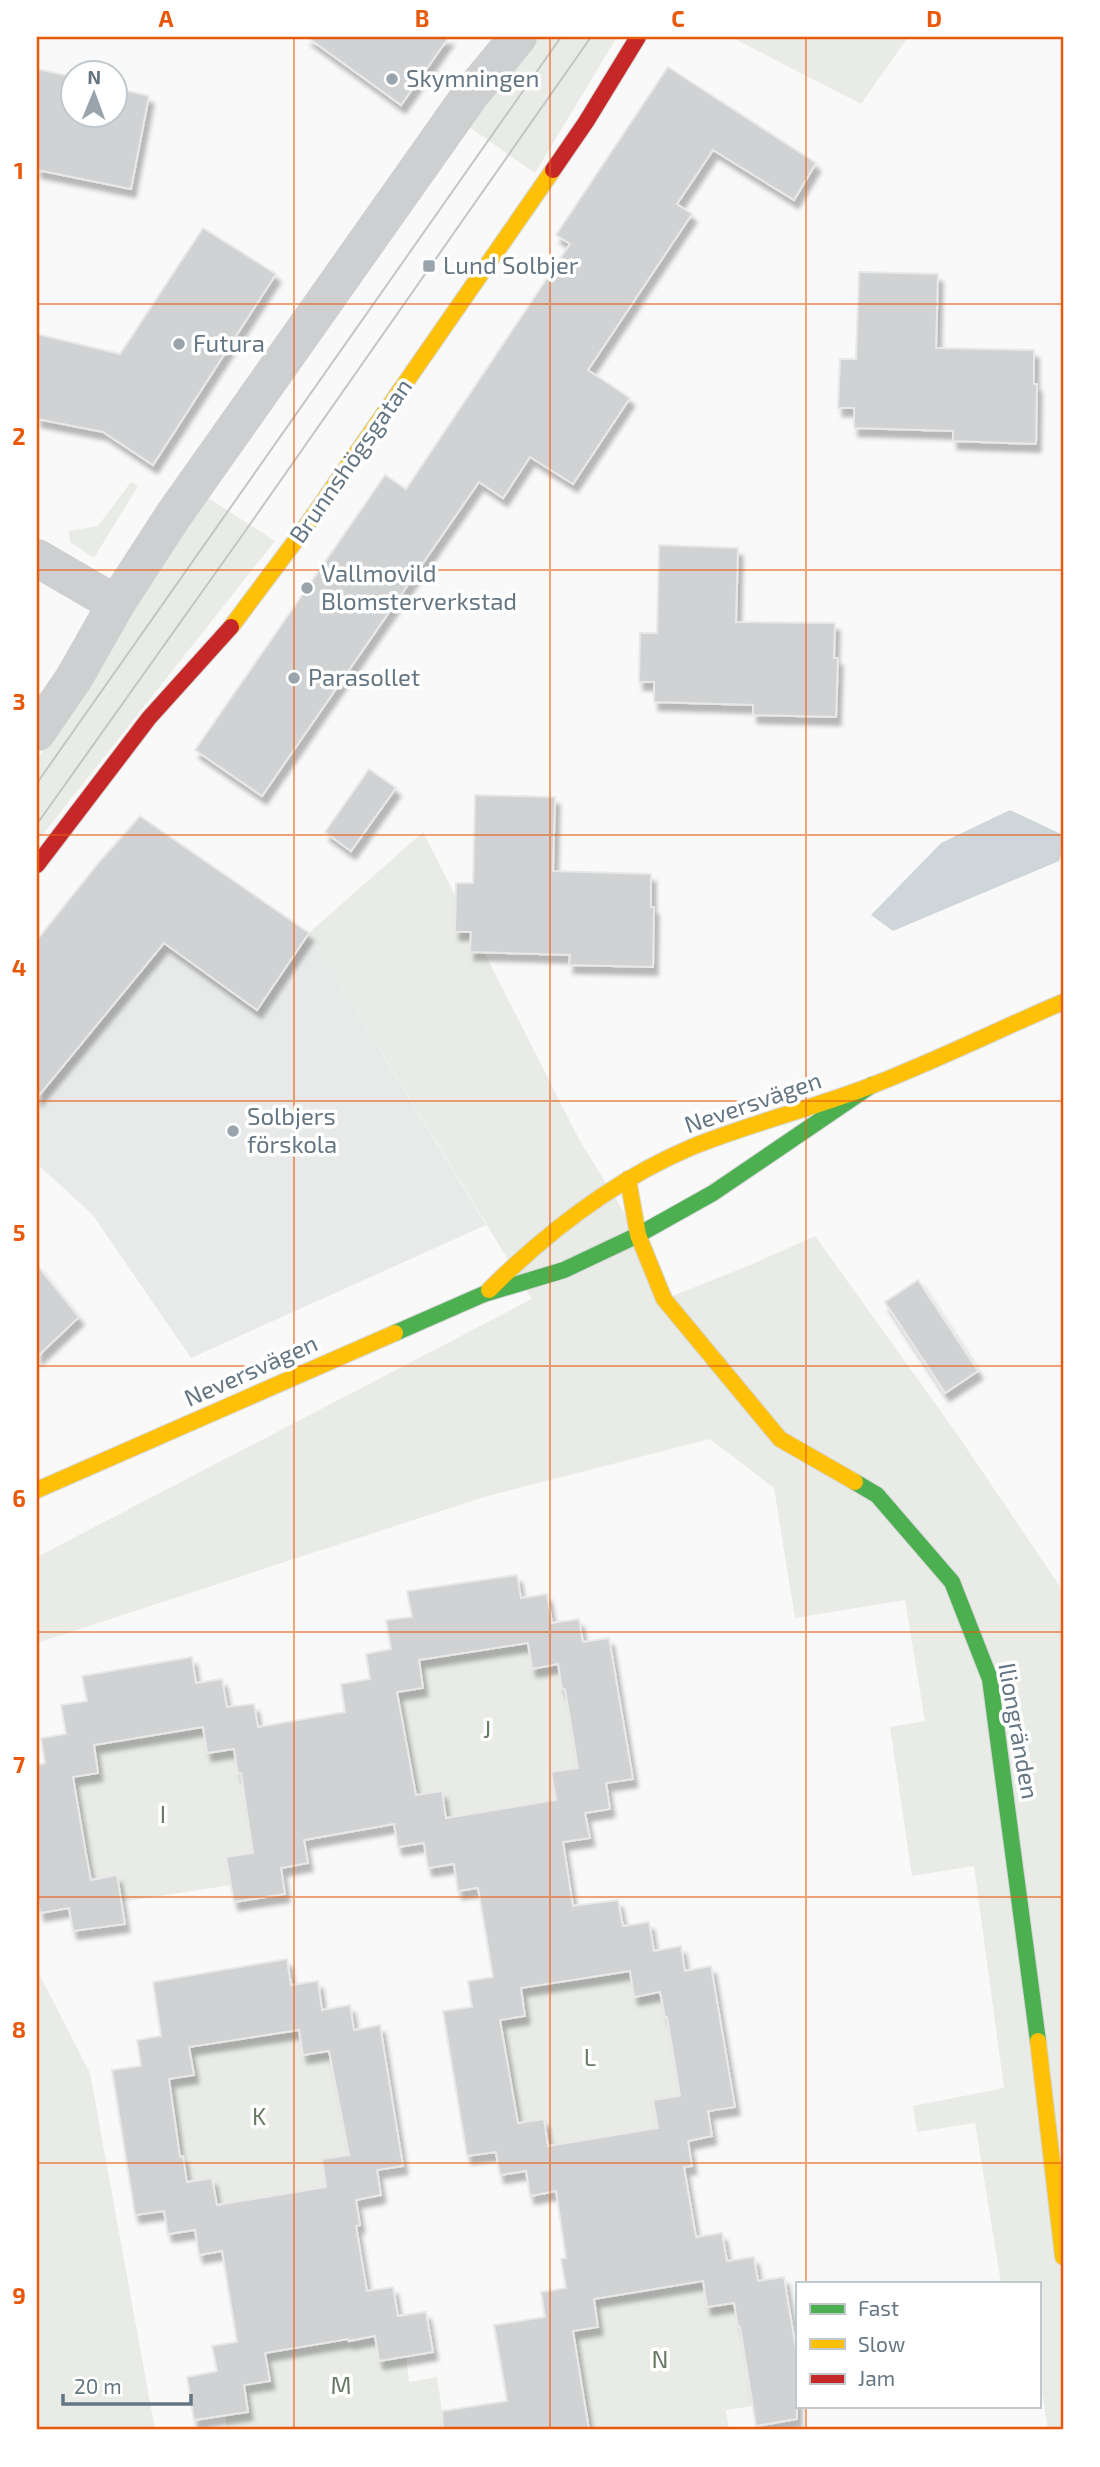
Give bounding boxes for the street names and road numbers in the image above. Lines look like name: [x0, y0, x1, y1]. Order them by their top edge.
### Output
street label: Brunnshögsgatan: [282, 372, 417, 548]
street label: Neversvägen: [680, 1065, 825, 1139]
street label: Neversvägen: [179, 1327, 322, 1412]
street label: Iliongränden: [993, 1660, 1046, 1801]

